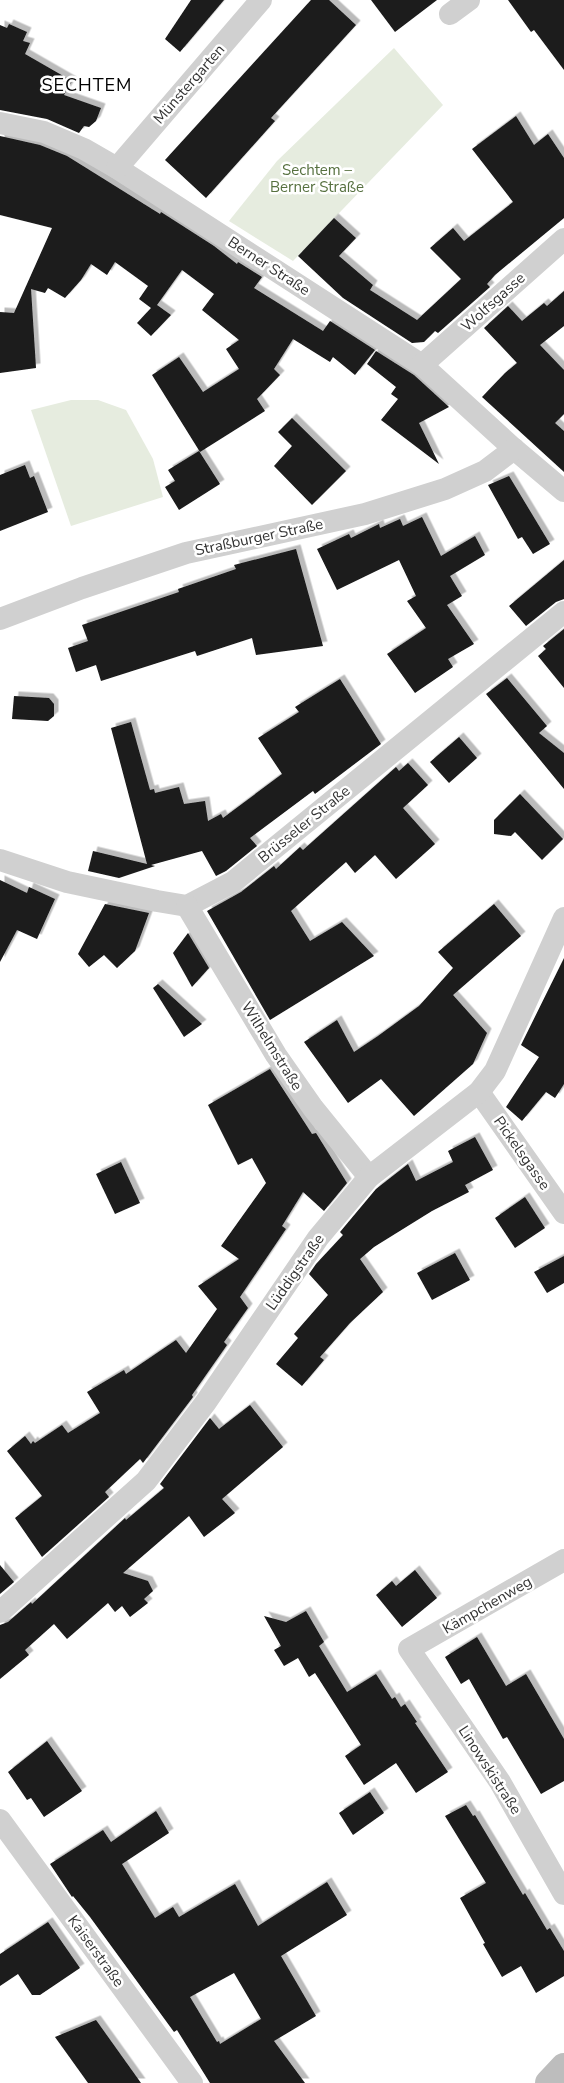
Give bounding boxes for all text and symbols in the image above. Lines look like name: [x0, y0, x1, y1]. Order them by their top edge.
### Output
street label: Münstergarten: [149, 40, 229, 128]
district label: SECHTEM: [41, 73, 133, 97]
park label: Sechtem – Berner Straße: [270, 160, 364, 197]
street label: Berner Straße: [224, 232, 314, 300]
street label: Wolfsgasse: [457, 268, 529, 336]
street label: Straßburger Straße: [193, 514, 325, 560]
street label: Brüsseler Straße: [254, 781, 354, 867]
street label: Wilhelmstraße: [237, 998, 307, 1094]
street label: Pickelsgasse: [489, 1112, 555, 1194]
street label: Lüddigstraße: [261, 1230, 329, 1314]
street label: Kämpchenweg: [439, 1571, 535, 1639]
street label: Linowskistraße: [454, 1722, 526, 1818]
street label: Kaiserstraße: [63, 1911, 129, 1991]

